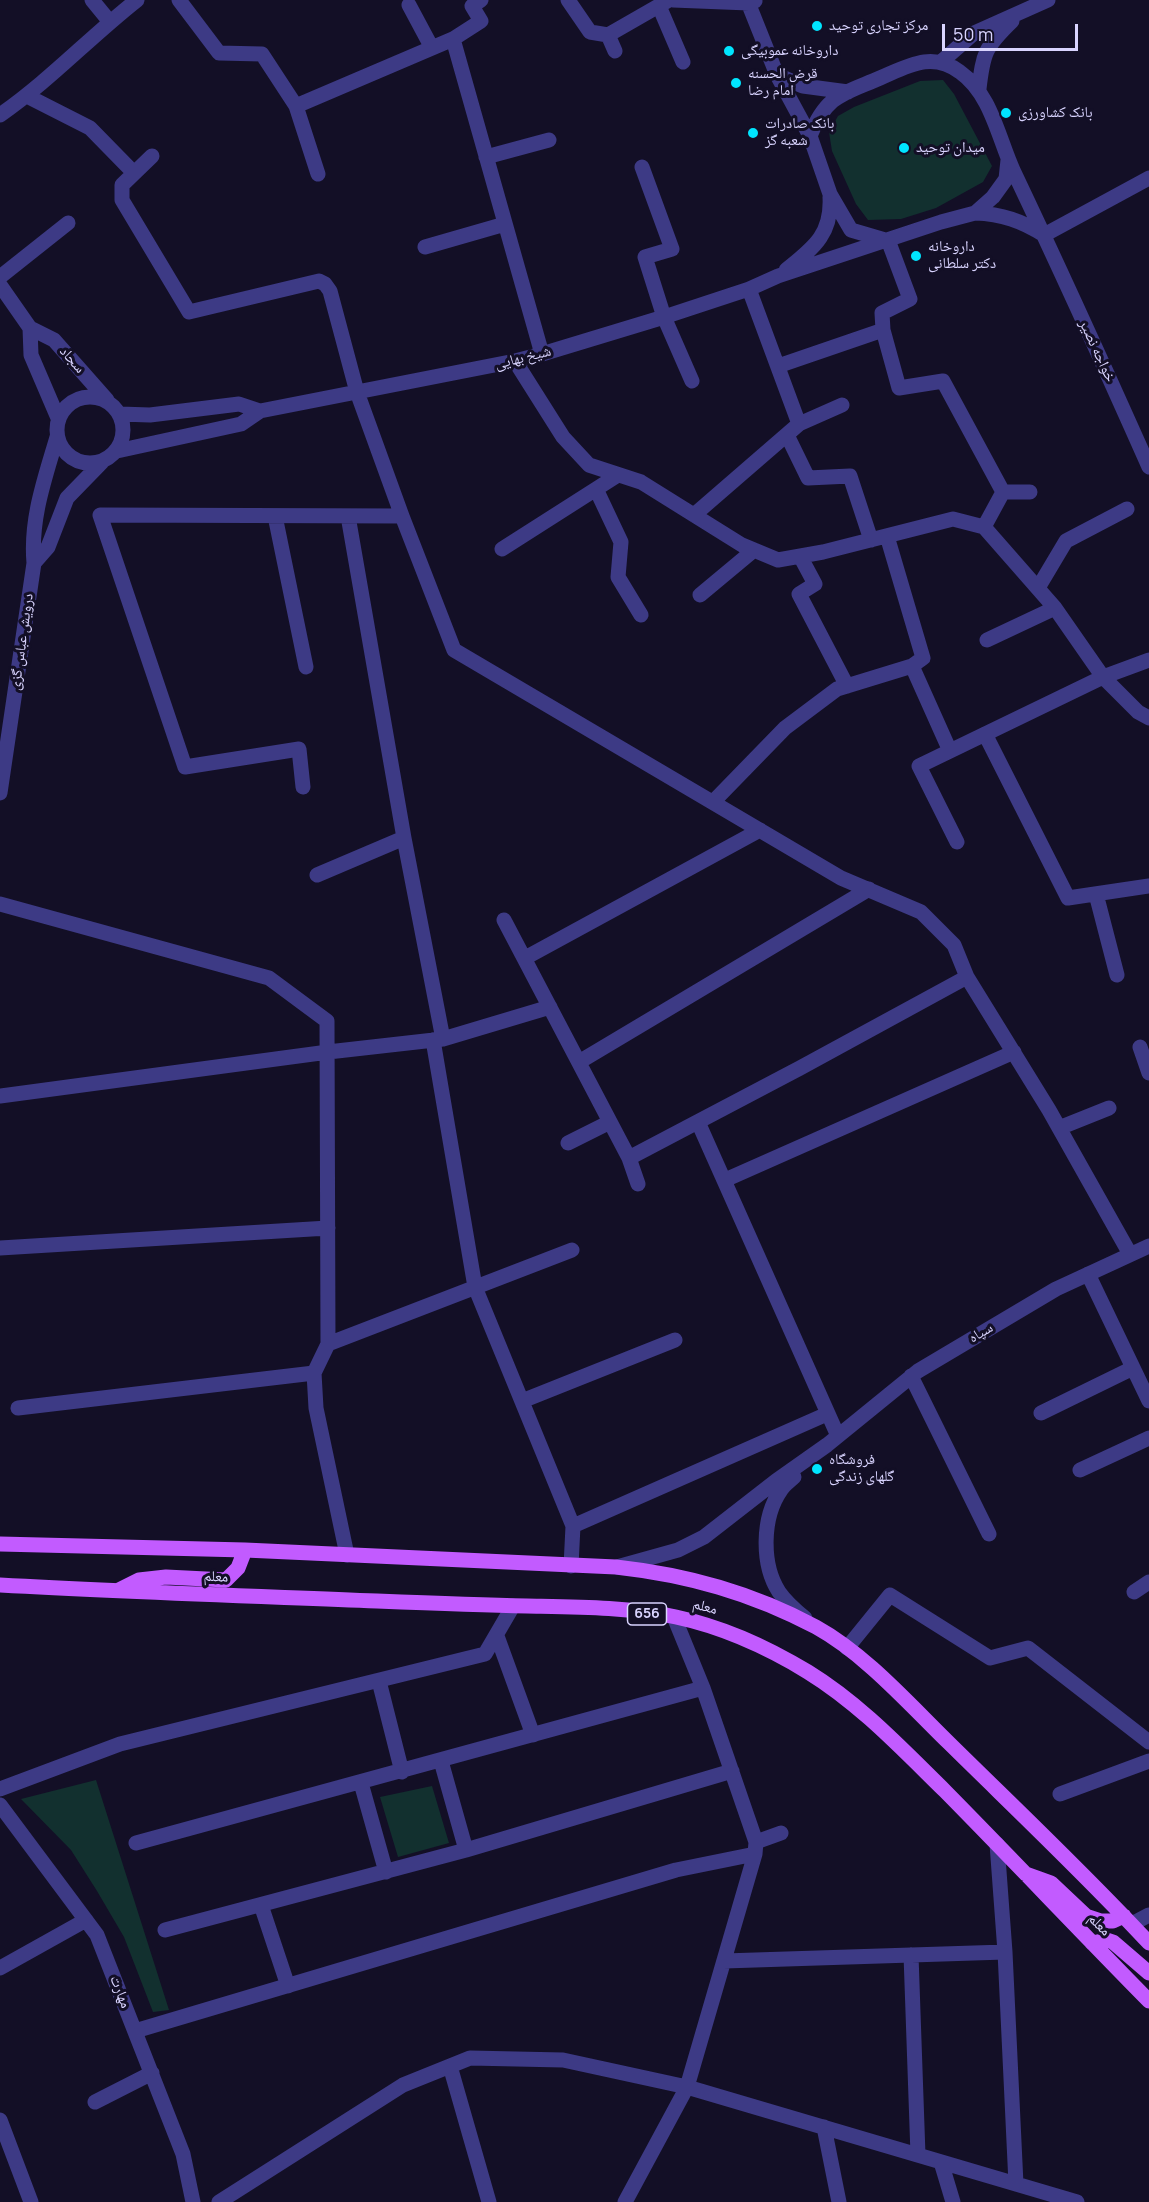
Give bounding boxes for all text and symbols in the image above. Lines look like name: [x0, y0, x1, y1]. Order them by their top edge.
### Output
scale bar: [945, 12, 1082, 50]
place label: مرکز تجاری توحید: [829, 17, 928, 35]
marker: مرکز تجاری توحید: [810, 19, 824, 33]
text: 50 m: [953, 22, 993, 46]
place label: داروخانه عموبیگی: [741, 42, 838, 60]
marker: داروخانه عموبیگی: [722, 44, 736, 58]
place label: قرض الحسنه امام رضا: [748, 65, 818, 100]
marker: قرض الحسنه امام رضا: [729, 76, 743, 90]
place label: بانک کشاورزی: [1018, 104, 1093, 122]
marker: بانک کشاورزی: [999, 106, 1013, 120]
place label: بانک صادرات شعبه گز: [765, 115, 834, 150]
marker: بانک صادرات شعبه گز: [746, 126, 760, 140]
place label: میدان توحید: [916, 139, 985, 157]
marker: میدان توحید: [897, 141, 911, 155]
place label: داروخانه دکتر سلطانی: [928, 238, 996, 273]
marker: داروخانه دکتر سلطانی: [909, 249, 923, 263]
street label: خواجه نصیر: [1075, 317, 1119, 385]
street label: شیخ بهایی: [493, 342, 553, 374]
street label: سجاد: [55, 343, 89, 377]
street label: درویش عباس گزی: [6, 592, 38, 692]
street label: سپاه: [966, 1319, 996, 1347]
place label: فروشگاه گلهای زندگی: [829, 1451, 894, 1486]
marker: فروشگاه گلهای زندگی: [810, 1462, 824, 1476]
street label: معلم: [203, 1568, 229, 1586]
street label: معلم: [691, 1595, 719, 1619]
road number: 656: [628, 1603, 666, 1625]
street label: معلم: [1084, 1910, 1114, 1940]
street label: مهارت: [106, 1973, 134, 2011]

